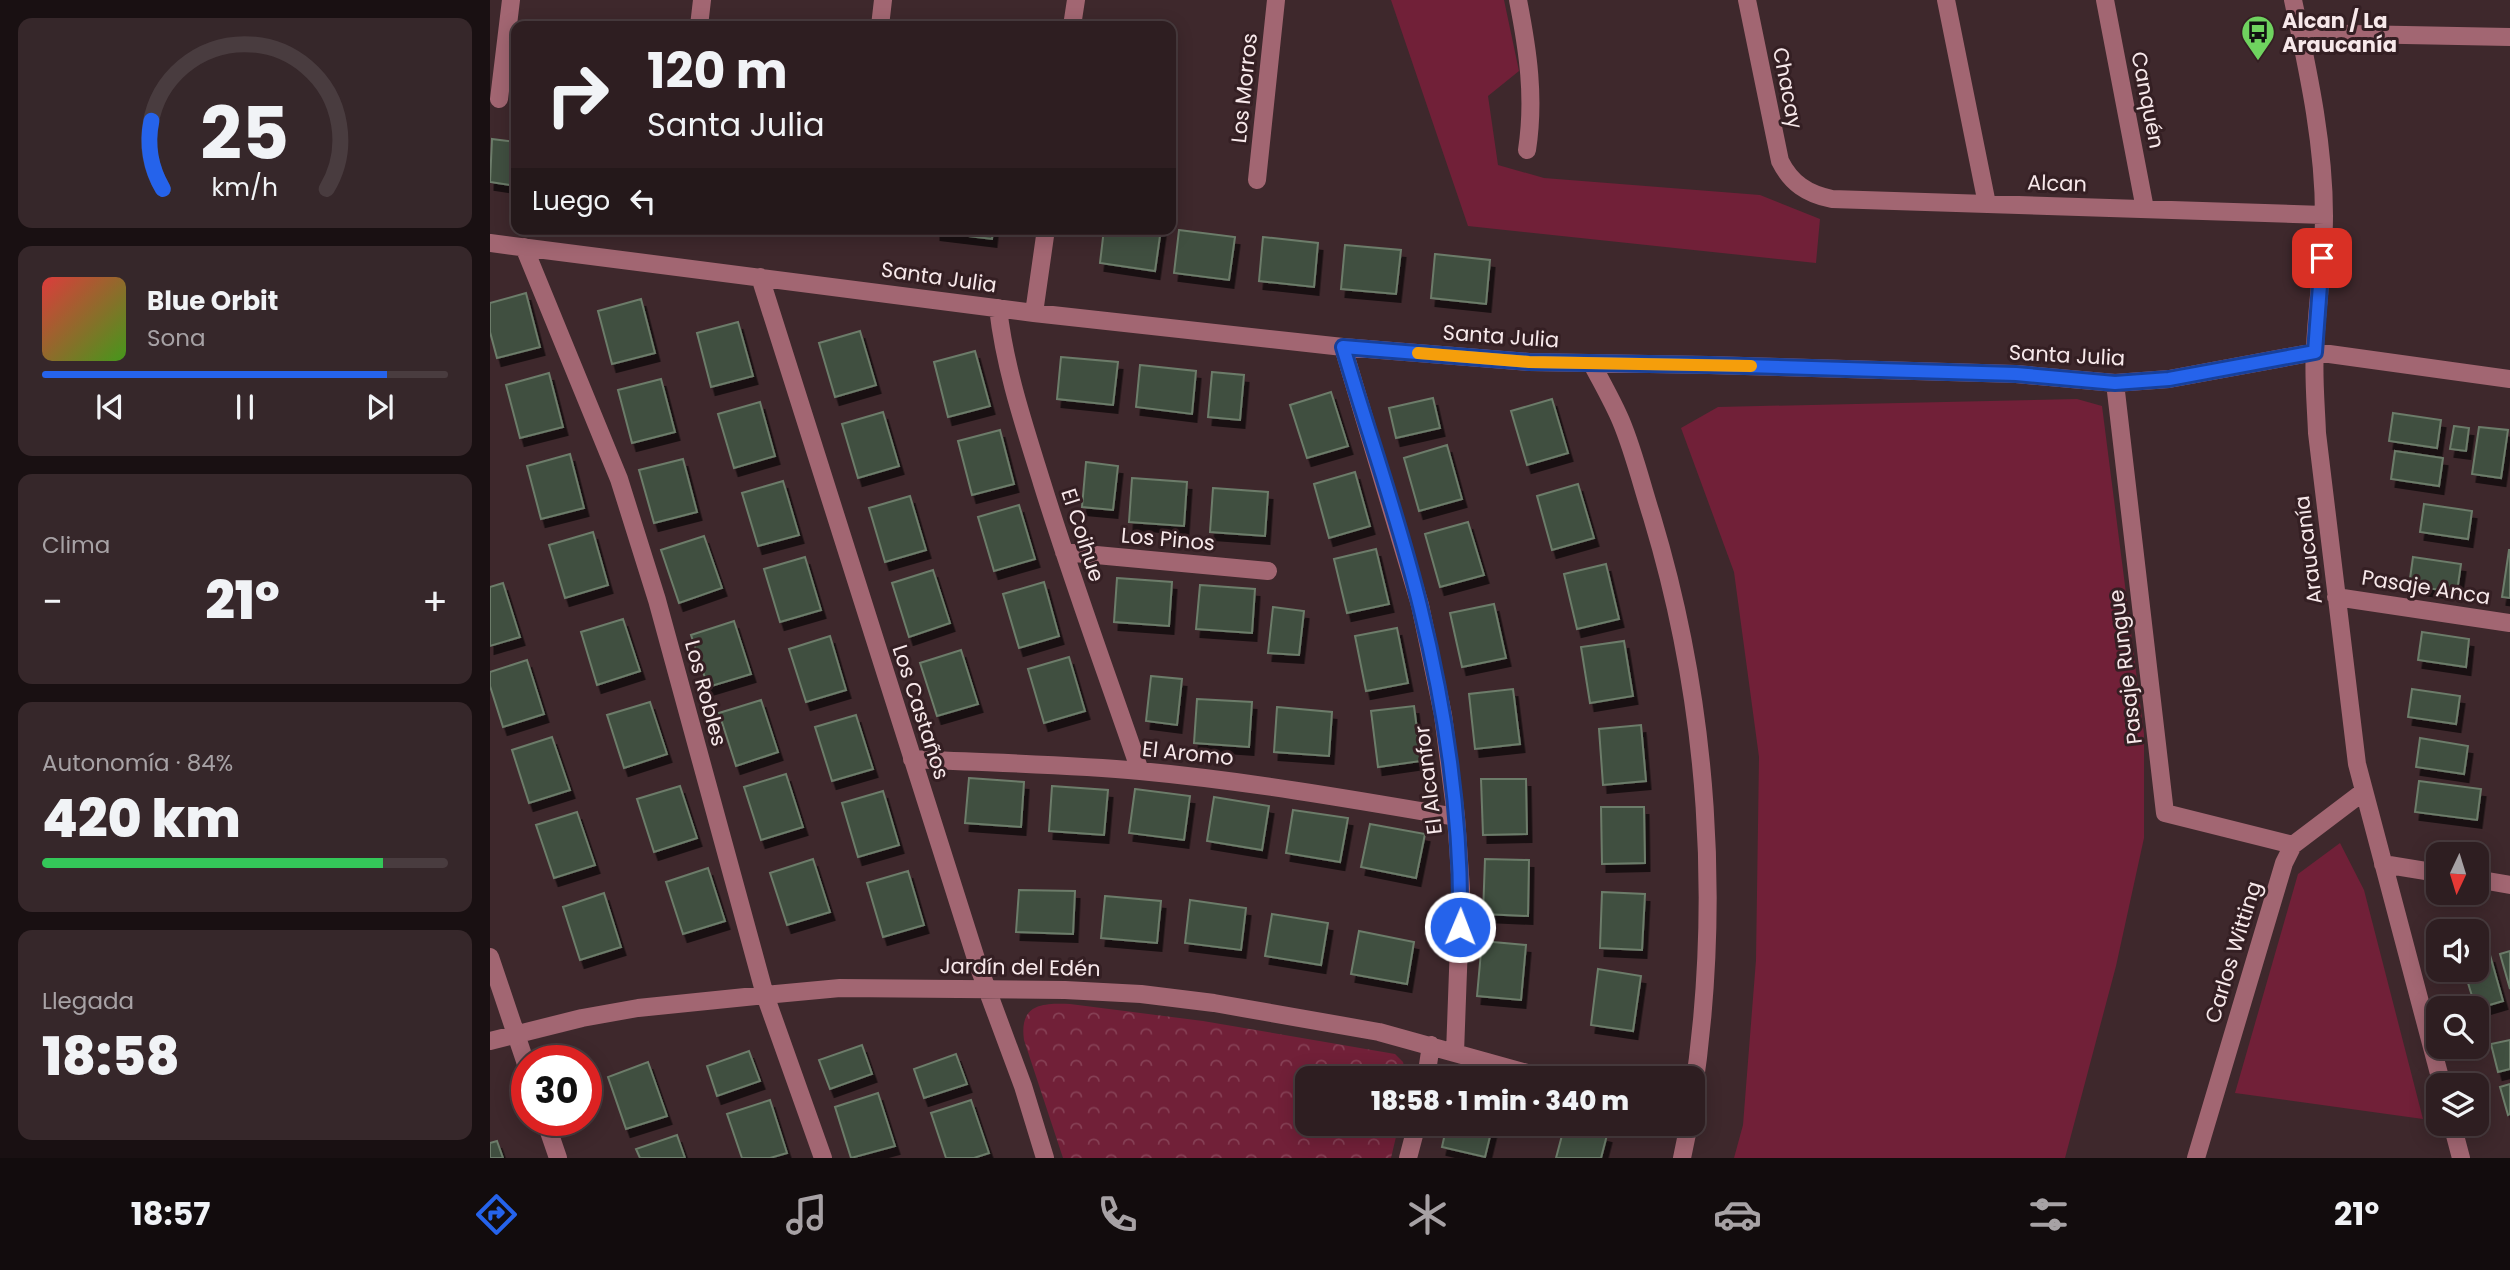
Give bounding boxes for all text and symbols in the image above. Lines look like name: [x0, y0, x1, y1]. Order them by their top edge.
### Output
place label: Alcan / La Araucanía: [2282, 6, 2397, 59]
bus stop icon: Alcan / La Araucanía: [2239, 13, 2277, 62]
street label: Los Morros: [1224, 31, 1264, 145]
text: 120 m: [647, 37, 788, 105]
street label: Chacay: [1766, 45, 1810, 131]
icon: right: [532, 49, 623, 140]
street label: Canquén: [2124, 49, 2172, 151]
text: 25: [201, 83, 289, 184]
text: Santa Julia: [647, 102, 825, 147]
street label: Alcan: [2027, 167, 2087, 199]
text: km/h: [212, 170, 278, 205]
icon: left: [624, 182, 662, 220]
text: Luego: [532, 183, 610, 219]
pin: [2292, 228, 2352, 288]
icon: arrive: [2303, 239, 2341, 277]
street label: Santa Julia: [879, 255, 999, 299]
text: Blue Orbit: [147, 283, 278, 319]
street label: Santa Julia: [1442, 317, 1560, 355]
text: Sona: [147, 322, 206, 354]
street label: Santa Julia: [2008, 337, 2126, 373]
icon: previous: [91, 388, 129, 426]
icon: pause: [226, 388, 264, 426]
icon: next: [361, 388, 399, 426]
street label: El Coihue: [1054, 485, 1112, 585]
street label: Araucanía: [2287, 494, 2329, 606]
street label: Los Pinos: [1120, 520, 1216, 558]
text: Clima: [42, 529, 110, 561]
street label: Pasaje Anca: [2360, 563, 2492, 611]
text: 21°: [205, 564, 280, 637]
text: −: [42, 575, 63, 628]
text: +: [422, 575, 448, 628]
street label: Pasaje Rungue: [2101, 588, 2149, 746]
street label: Los Robles: [678, 637, 734, 749]
street label: Los Castaños: [886, 641, 956, 783]
street label: El Alcanfor: [1407, 724, 1449, 836]
street label: El Aromo: [1141, 734, 1235, 772]
text: Autonomía · 84%: [42, 747, 233, 779]
text: 420 km: [42, 782, 241, 855]
north arrow: [2426, 842, 2488, 905]
map controls: [2426, 842, 2489, 1136]
street label: Carlos Witting: [2198, 877, 2268, 1027]
position arrow: [1423, 890, 1497, 964]
button: sound: [2426, 919, 2489, 982]
street label: Jardín del Edén: [939, 951, 1101, 983]
text: Llegada: [42, 985, 134, 1017]
button: search: [2426, 996, 2489, 1059]
text: 18:58: [42, 1020, 180, 1093]
speed limit sign: 30: [511, 1045, 602, 1136]
button: layers: [2426, 1073, 2489, 1136]
text: 18:58 · 1 min · 340 m: [1371, 1083, 1629, 1119]
icon: directions: [472, 1190, 521, 1239]
icon: music: [782, 1190, 831, 1239]
icon: phone: [1093, 1190, 1142, 1239]
icon: climate: [1403, 1190, 1452, 1239]
icon: car: [1713, 1190, 1762, 1239]
icon: filters: [2024, 1190, 2073, 1239]
text: 18:57: [131, 1191, 210, 1236]
text: 21°: [2334, 1191, 2379, 1236]

